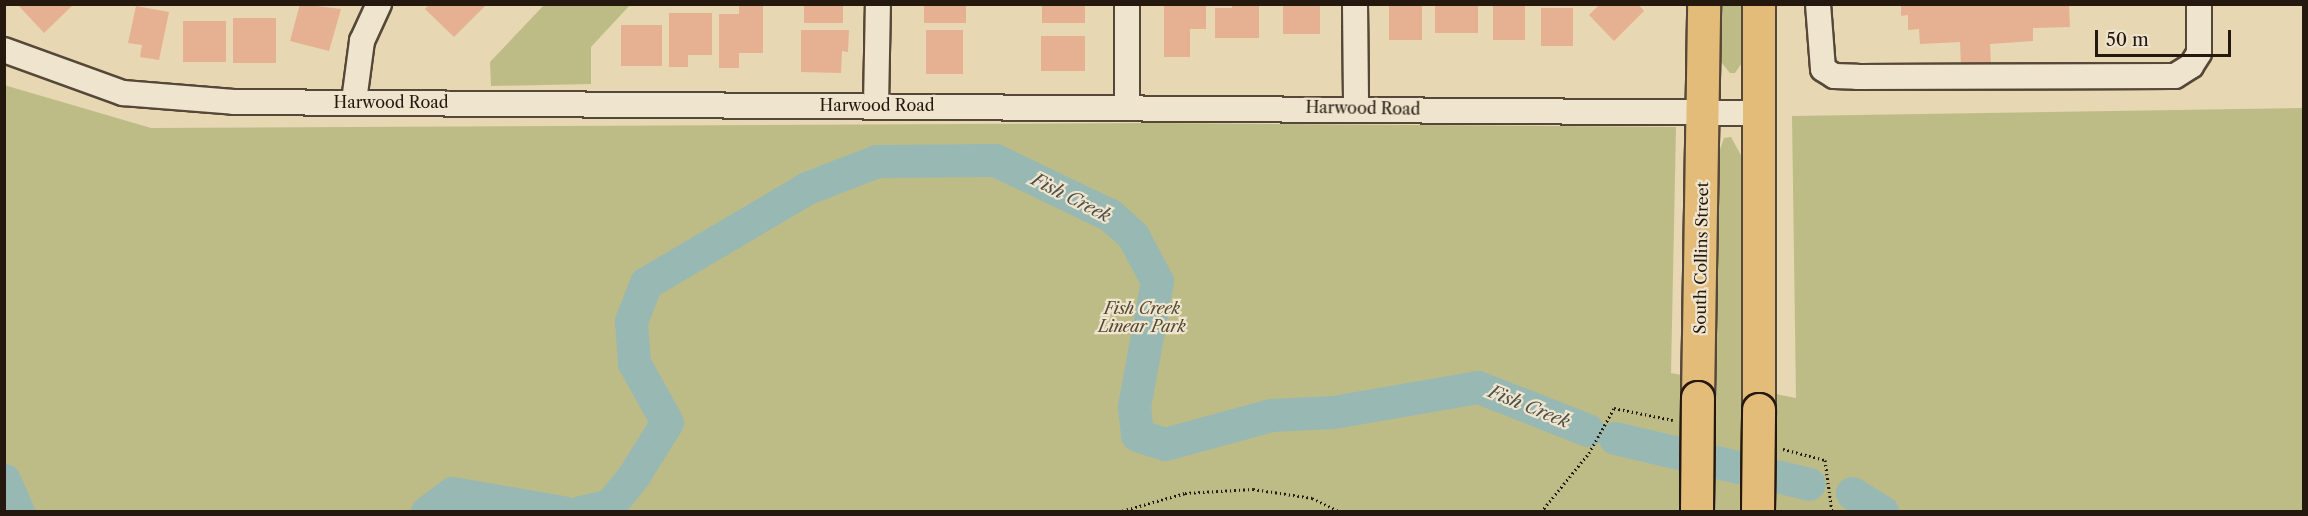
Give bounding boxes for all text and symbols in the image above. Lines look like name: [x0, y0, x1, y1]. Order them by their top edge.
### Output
scale bar: [2098, 18, 2234, 56]
text: 50 m: [2106, 29, 2149, 51]
street label: Harwood Road: [334, 92, 448, 112]
street label: Harwood Road: [820, 95, 934, 115]
street label: Harwood Road: [1305, 97, 1421, 119]
water label: Fish Creek: [1028, 169, 1114, 227]
street label: South Collins Street: [1690, 182, 1712, 334]
park label: Fish Creek Linear Park: [1098, 298, 1186, 336]
water label: Fish Creek: [1485, 381, 1573, 433]

